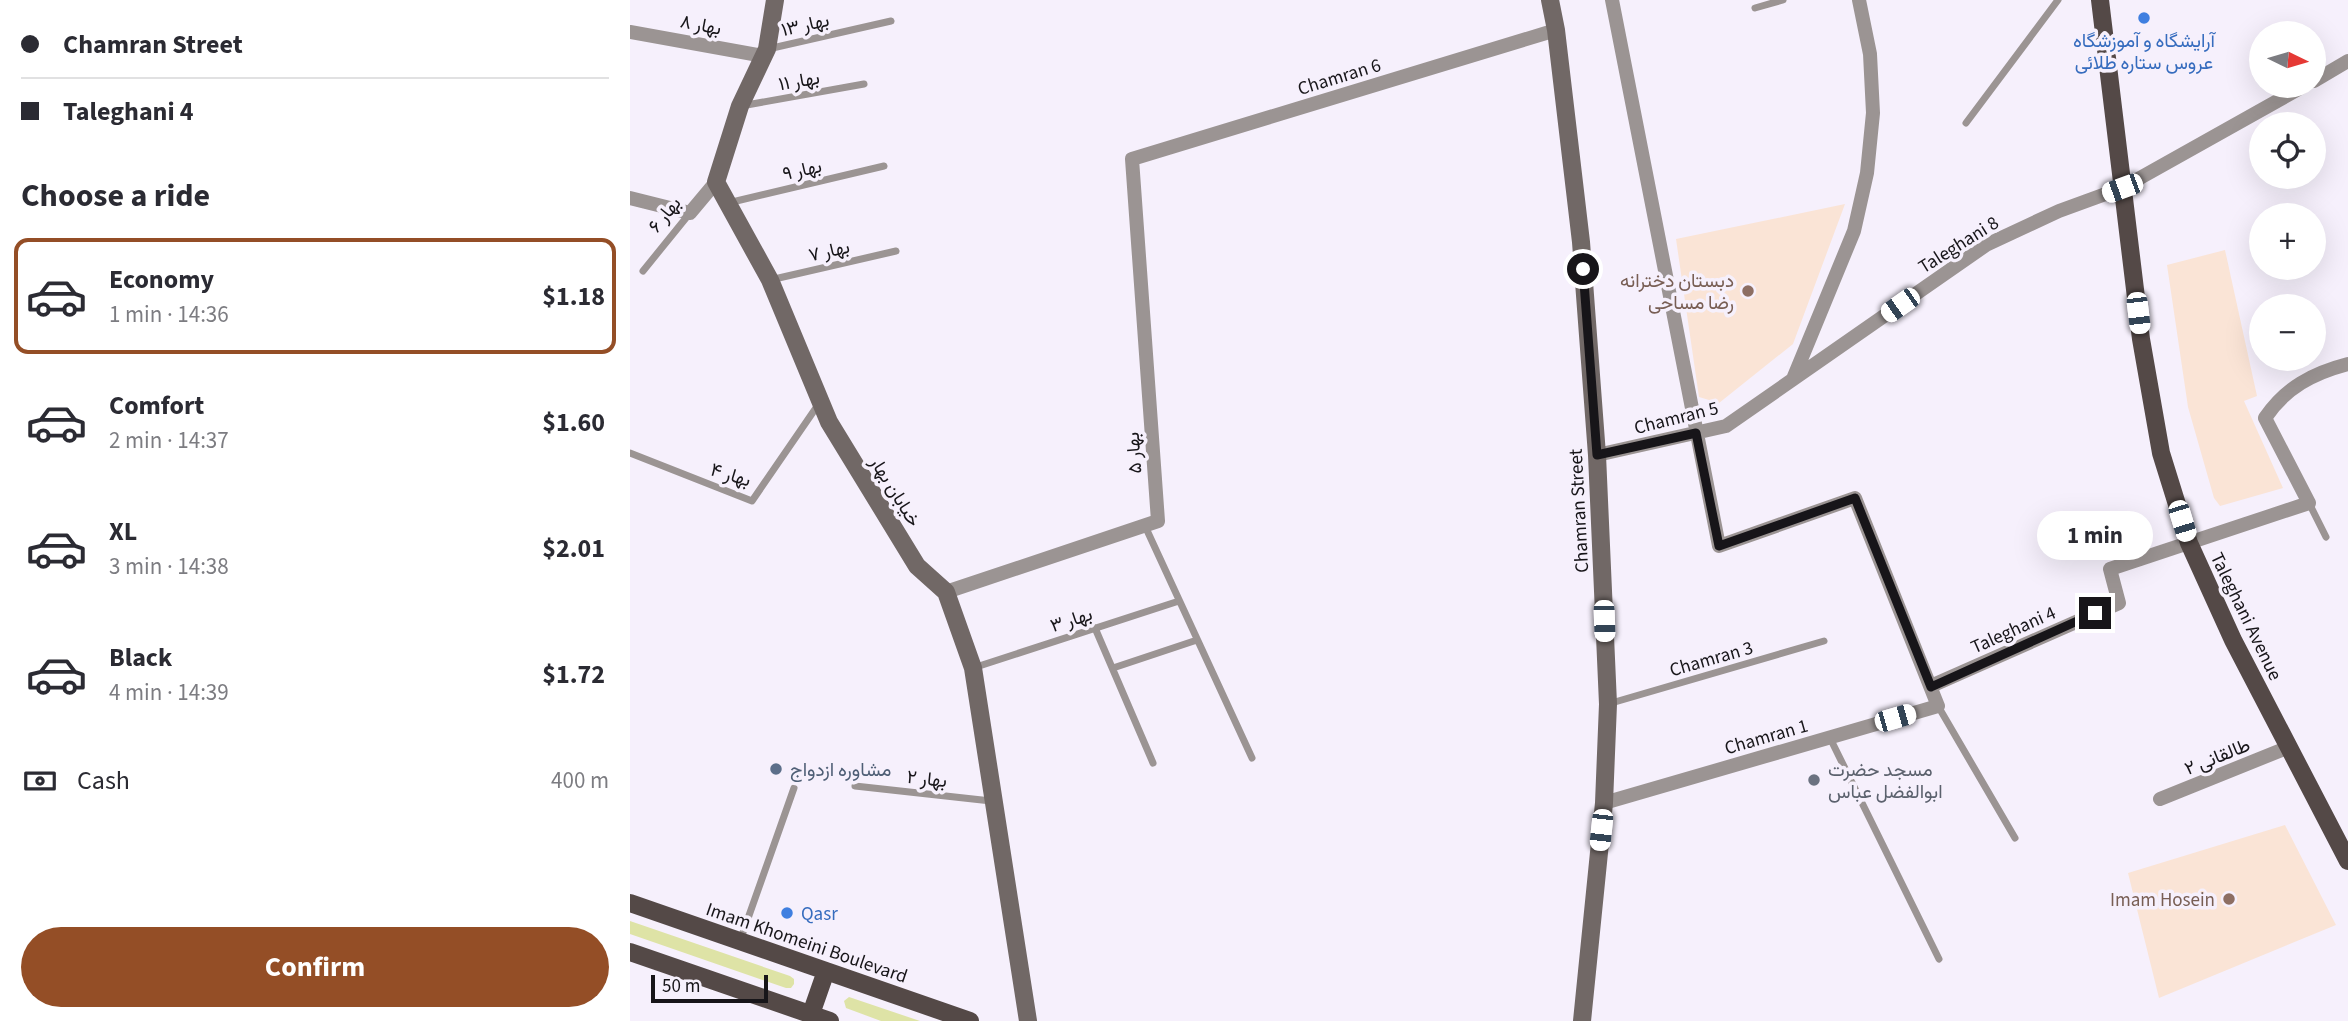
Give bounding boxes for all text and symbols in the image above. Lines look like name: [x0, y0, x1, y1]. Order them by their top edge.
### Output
street label: بهار ۱۳: [779, 7, 832, 44]
street label: بهار ۸: [678, 8, 724, 43]
marker: آرایشگاه و آموزشگاه عروس ستاره طلائی: [2136, 10, 2152, 26]
north arrow: [2249, 21, 2326, 98]
map controls: [2249, 21, 2326, 371]
text: Chamran Street: [63, 26, 243, 63]
place label: آرایشگاه و آموزشگاه عروس ستاره طلائی: [2073, 28, 2217, 77]
street label: Chamran 6: [1294, 52, 1384, 103]
street label: بهار ۱۱: [777, 65, 822, 98]
text: Taleghani 4: [63, 93, 194, 130]
button: locate: [2249, 112, 2326, 189]
street label: بهار ۹: [780, 153, 825, 188]
car: [2099, 171, 2146, 205]
text: Choose a ride: [21, 173, 210, 219]
street label: بهار ۶: [642, 191, 688, 239]
button: +: [2249, 203, 2326, 280]
street label: Taleghani 8: [1913, 210, 2004, 281]
street label: بهار ۷: [806, 234, 853, 269]
route start: [1567, 253, 1599, 285]
text: Economy: [109, 261, 214, 298]
icon: car: [25, 265, 88, 328]
place label: دبستان دخترانه رضا مساحی: [1620, 268, 1734, 317]
text: $1.18: [542, 278, 605, 315]
marker: دبستان دخترانه رضا مساحی: [1740, 283, 1756, 299]
car: [1877, 284, 1924, 326]
car: [2126, 291, 2151, 335]
button: −: [2249, 294, 2326, 371]
text: 1 min · 14:36: [109, 298, 229, 331]
text: Comfort: [109, 387, 204, 424]
icon: car: [25, 391, 88, 454]
street label: Chamran 5: [1631, 395, 1721, 442]
text: $1.60: [542, 404, 605, 441]
text: 2 min · 14:37: [109, 424, 229, 457]
street label: بهار ۵: [1120, 431, 1149, 475]
street label: Chamran Street: [1563, 448, 1596, 574]
street label: خیابان بهار: [862, 451, 927, 532]
street label: بهار ۴: [707, 457, 754, 494]
car: [2166, 498, 2199, 544]
callout: 1 min: [2037, 512, 2153, 560]
text: XL: [109, 513, 137, 550]
icon: car: [25, 517, 88, 580]
text: 1 min: [2067, 519, 2123, 552]
text: $2.01: [542, 530, 605, 567]
street label: Taleghani Avenue: [2203, 548, 2288, 685]
text: 3 min · 14:38: [109, 550, 229, 583]
route end: [2079, 597, 2111, 629]
car: [1593, 600, 1616, 642]
street label: Taleghani 4: [1967, 600, 2060, 661]
street label: بهار ۳: [1047, 601, 1096, 640]
street label: Chamran 3: [1666, 635, 1756, 684]
text: Black: [109, 639, 172, 676]
icon: car: [25, 643, 88, 706]
text: $1.72: [542, 656, 605, 693]
text: 4 min · 14:39: [109, 676, 229, 709]
car: [1872, 702, 1919, 734]
street label: Chamran 1: [1721, 713, 1811, 762]
street label: طالقانی ۲: [2181, 732, 2254, 783]
place label: مشاوره ازدواج: [790, 757, 891, 784]
place label: مسجد حضرت ابوالفضل عباس: [1828, 757, 1943, 806]
marker: مشاوره ازدواج: [768, 761, 784, 777]
icon: cash: [21, 762, 59, 800]
text: Cash: [77, 762, 130, 799]
text: 400 m: [551, 764, 609, 797]
street label: بهار ۲: [905, 764, 948, 795]
marker: مسجد حضرت ابوالفضل عباس: [1806, 772, 1822, 788]
car: [1589, 808, 1614, 852]
place label: Imam Hosein: [2110, 887, 2215, 914]
marker: Imam Hosein: [2221, 891, 2237, 907]
street label: Imam Khomeini Boulevard: [702, 896, 911, 991]
place label: Qasr: [801, 901, 838, 928]
marker: Qasr: [779, 905, 795, 921]
button: Confirm: [21, 927, 609, 1007]
scale bar: [651, 972, 768, 1004]
text: 50 m: [662, 973, 700, 1000]

